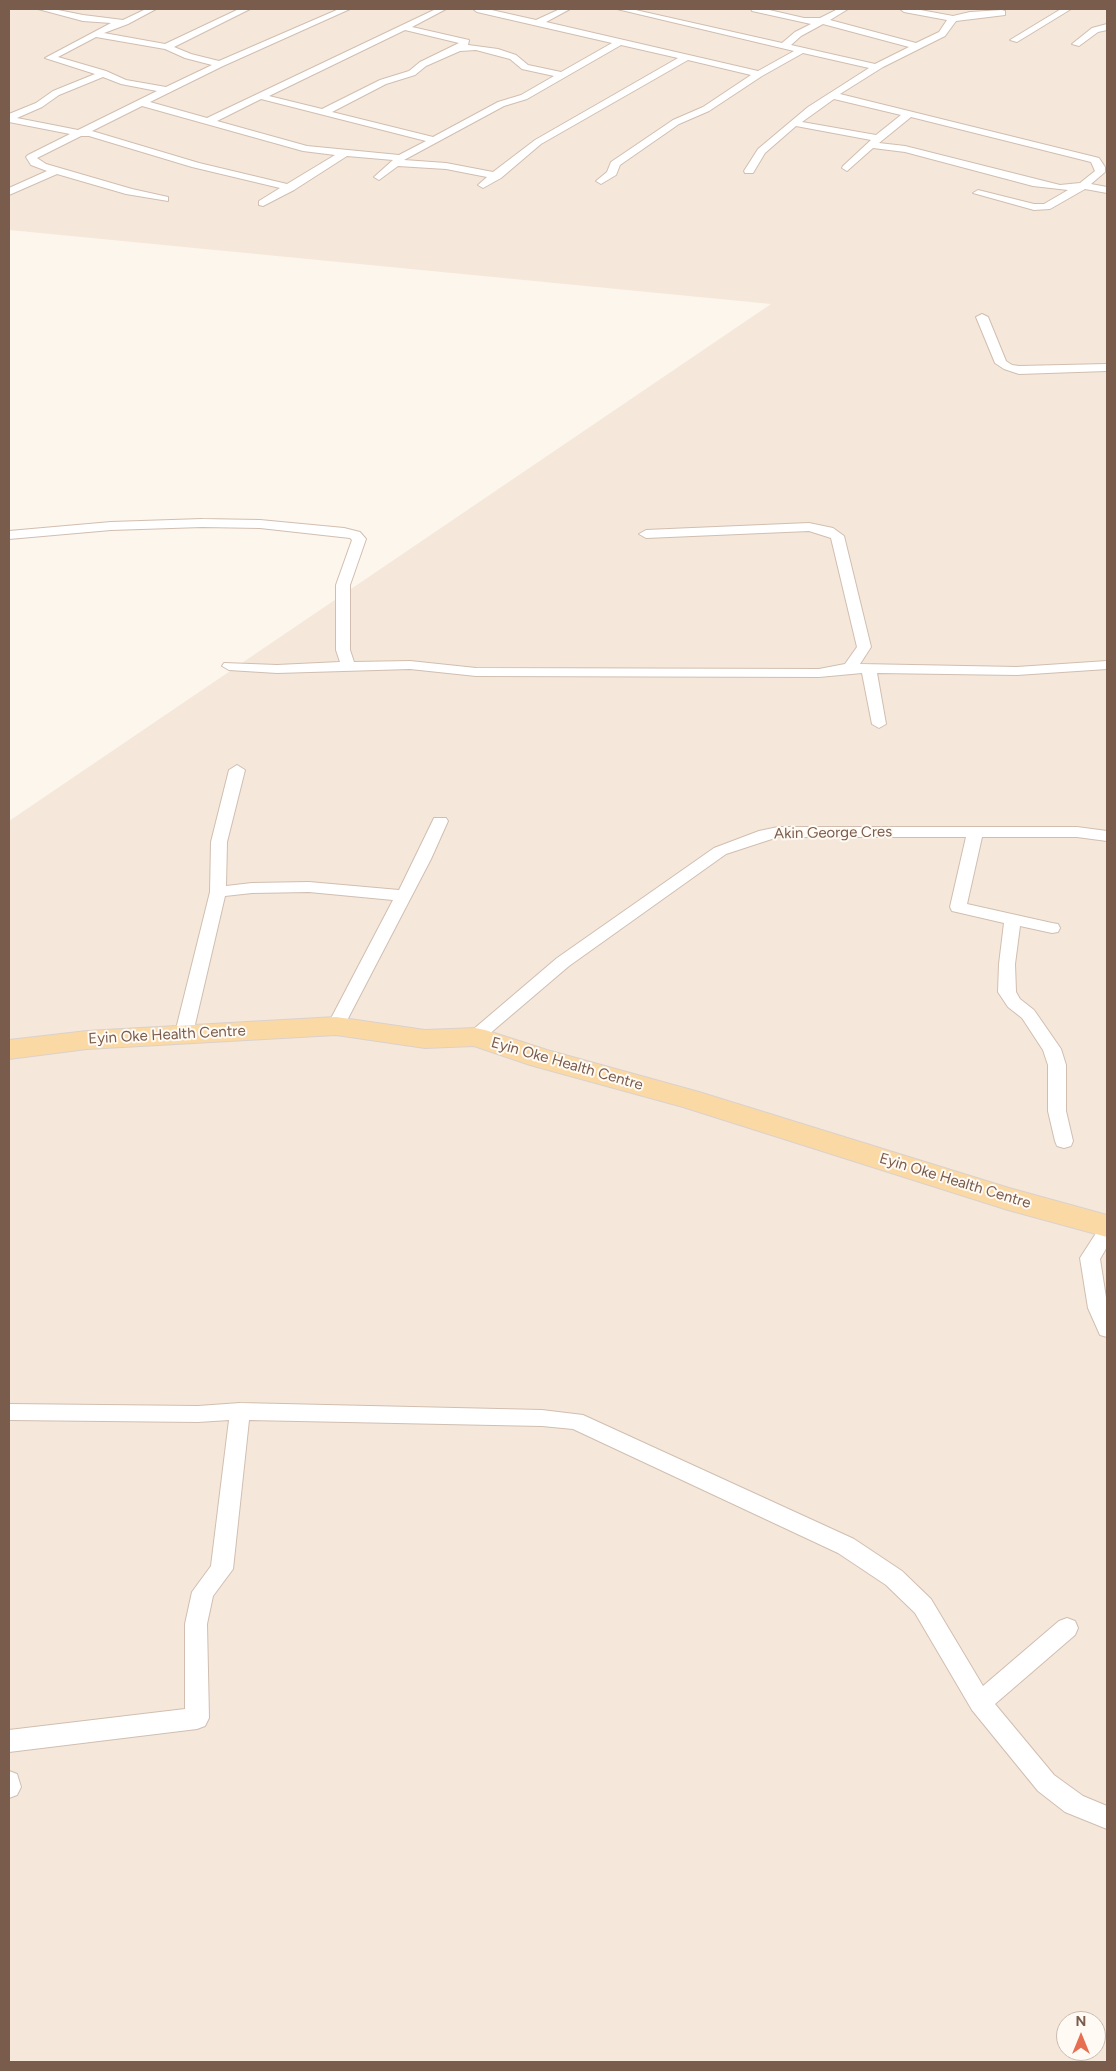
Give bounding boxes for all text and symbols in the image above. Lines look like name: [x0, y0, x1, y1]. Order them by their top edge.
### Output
street label: Akin George Cres: [774, 823, 892, 843]
street label: Eyin Oke Health Centre: [88, 1022, 246, 1048]
street label: Eyin Oke Health Centre: [489, 1034, 645, 1094]
street label: Eyin Oke Health Centre: [877, 1149, 1033, 1213]
north arrow: [1056, 2011, 1106, 2061]
text: N: [1076, 2013, 1086, 2030]

